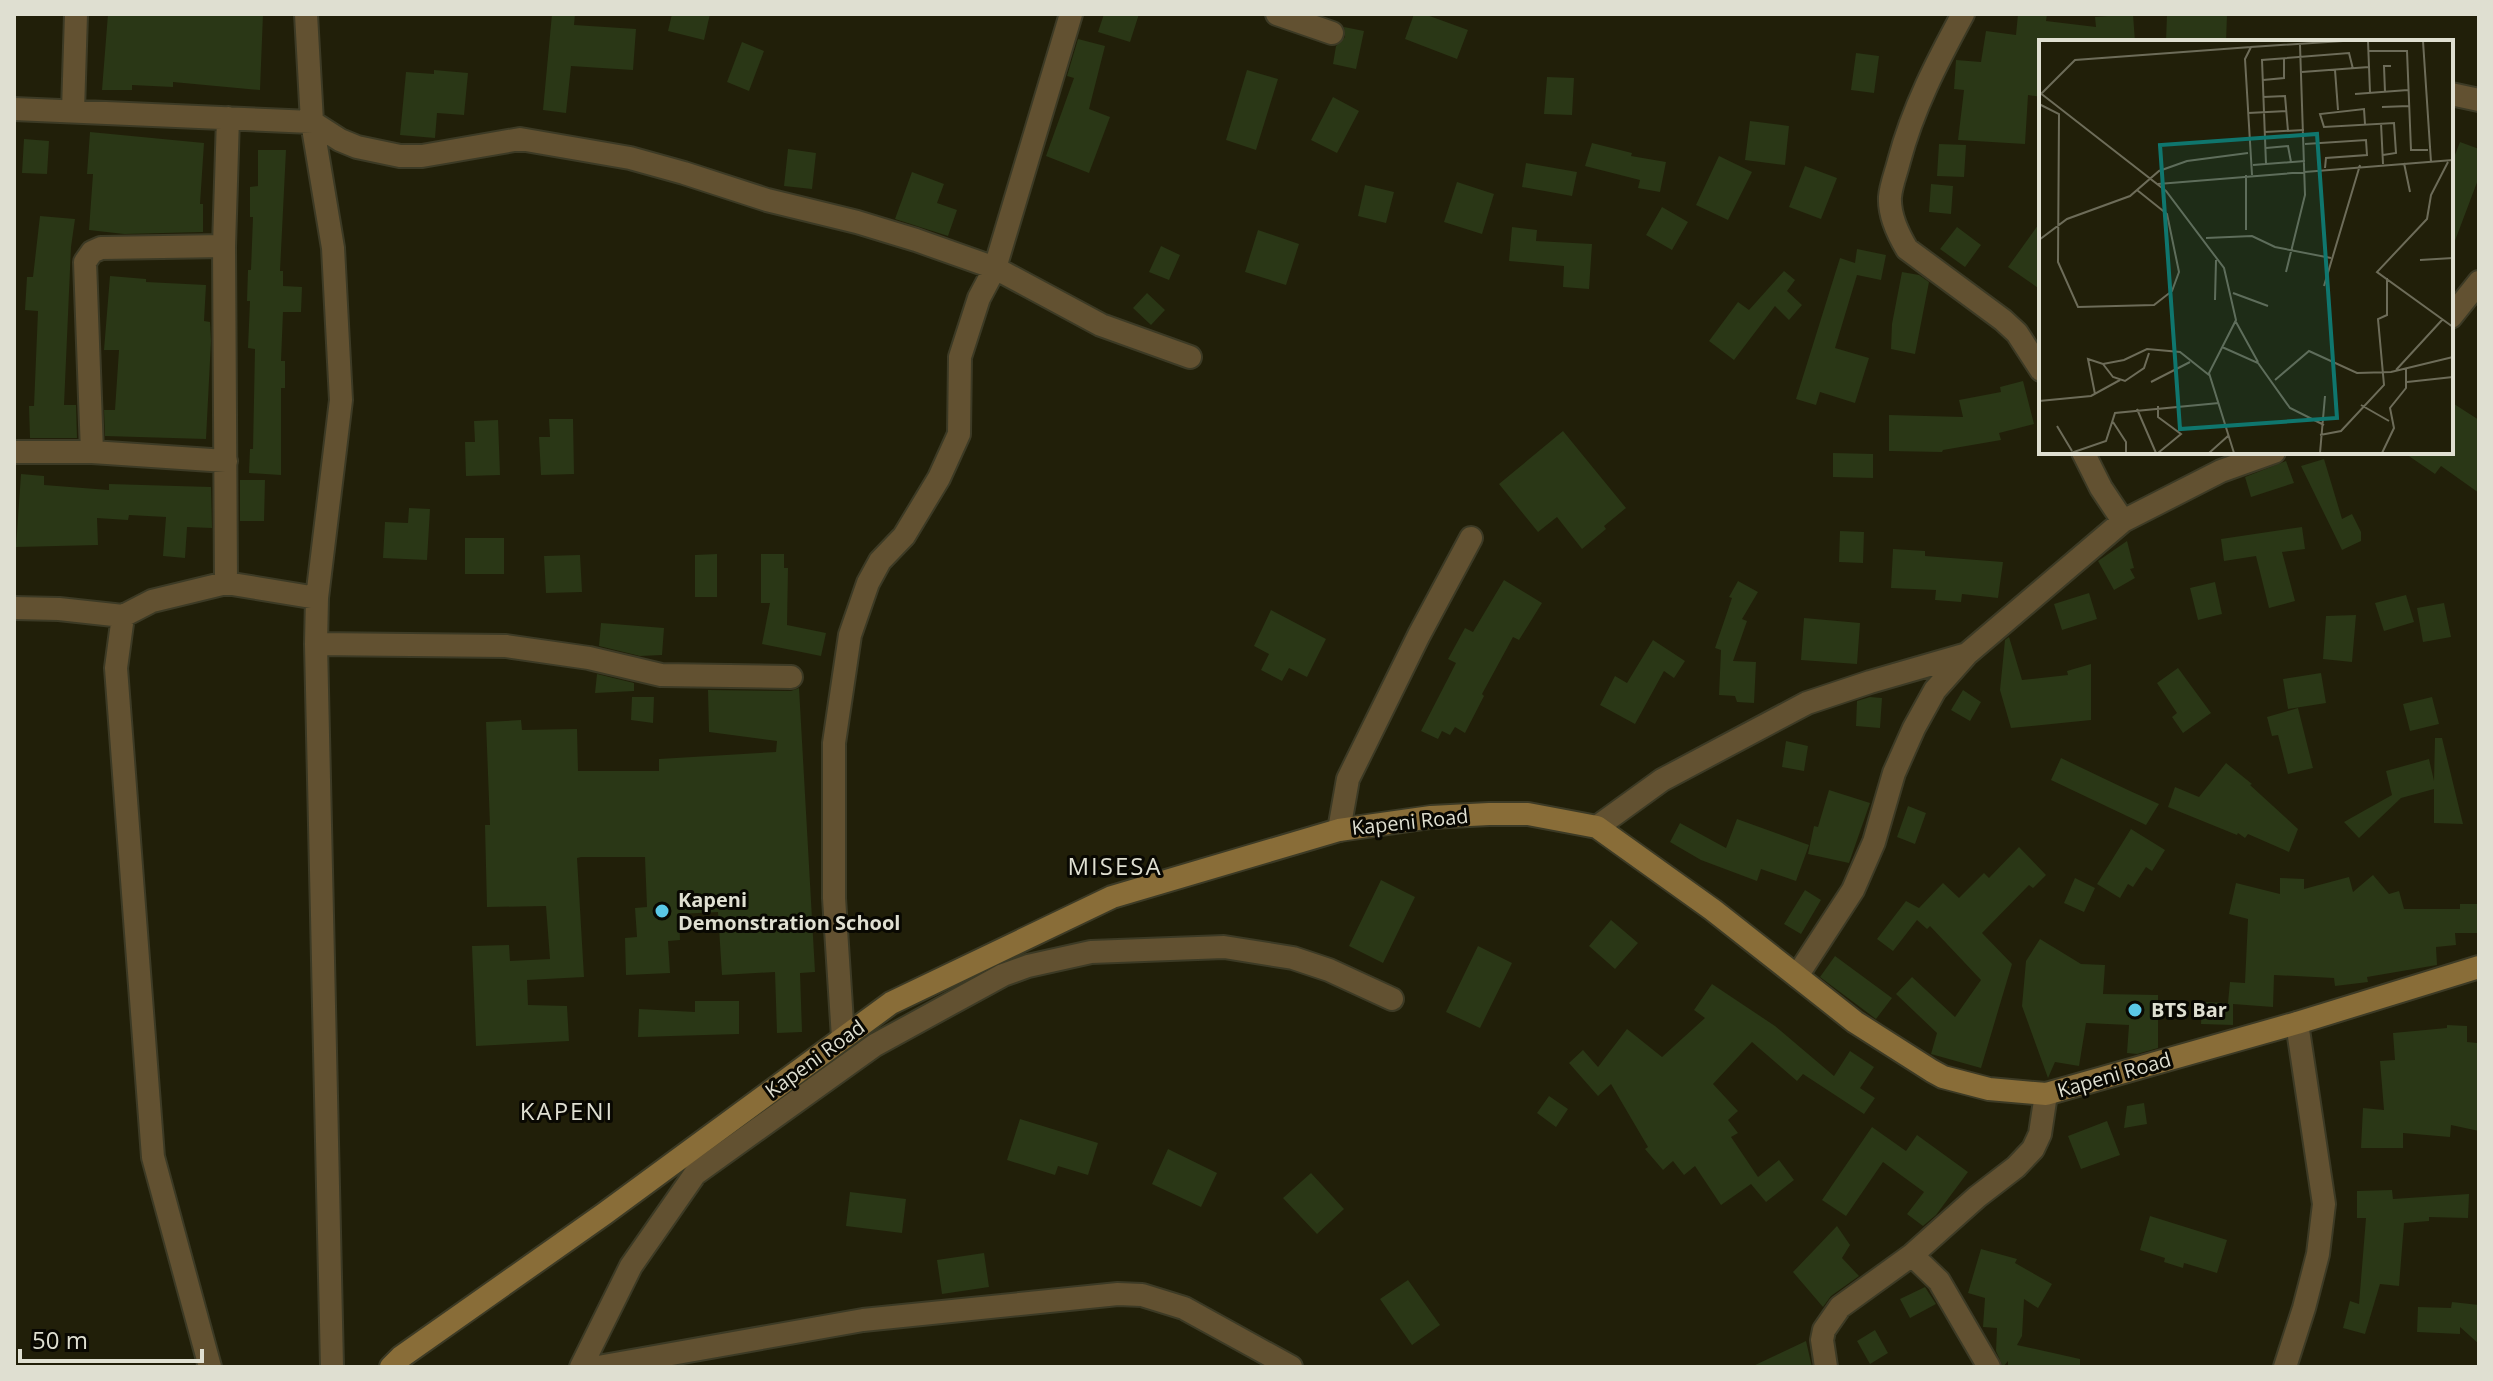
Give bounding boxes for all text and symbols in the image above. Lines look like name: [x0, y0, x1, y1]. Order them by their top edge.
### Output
inset map: [2039, 40, 2453, 454]
street label: Kapeni Road: [1350, 802, 1470, 841]
district label: MISESA: [1067, 849, 1163, 882]
place label: Kapeni Demonstration School: [678, 886, 900, 936]
marker: Kapeni Demonstration School: [653, 902, 671, 920]
place label: BTS Bar: [2151, 996, 2227, 1023]
marker: BTS Bar: [2126, 1001, 2144, 1019]
street label: Kapeni Road: [759, 1013, 870, 1104]
street label: Kapeni Road: [2054, 1045, 2174, 1104]
district label: KAPENI: [520, 1094, 614, 1127]
scale bar: [20, 1313, 202, 1363]
text: 50 m: [32, 1323, 88, 1356]

